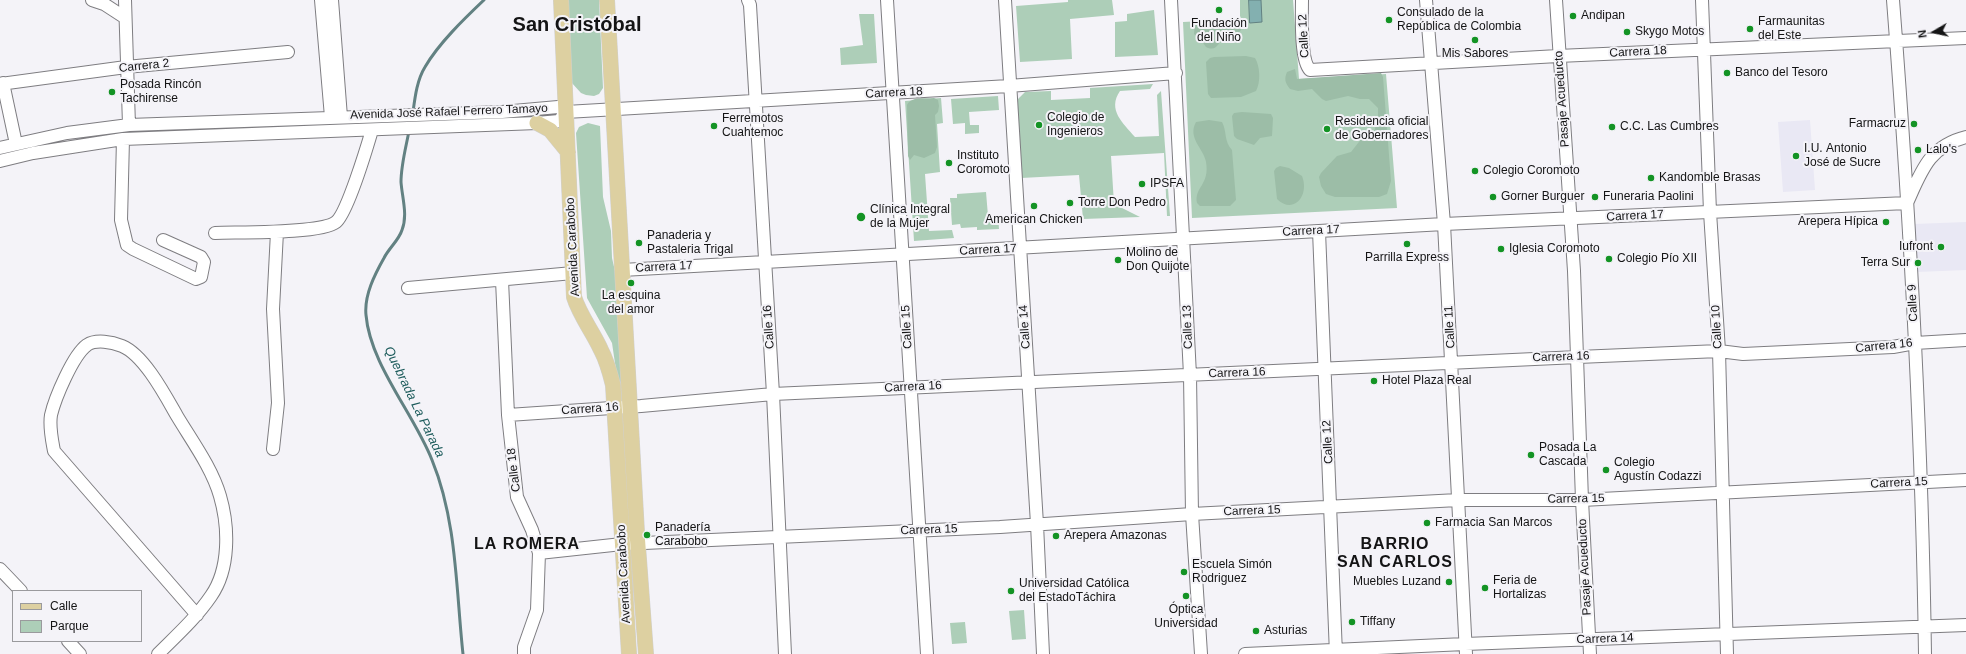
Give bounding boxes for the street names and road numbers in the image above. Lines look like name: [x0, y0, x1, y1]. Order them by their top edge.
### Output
street label: Calle 12: [1296, 14, 1312, 58]
street label: Carrera 18: [1609, 43, 1667, 61]
street label: Pasaje Acueducto: [1551, 50, 1573, 148]
street label: Carrera 2: [118, 56, 170, 76]
street label: Carrera 18: [865, 84, 923, 102]
street label: Avenida José Rafael Ferrero Tamayo: [350, 101, 548, 123]
street label: Avenida Carabobo: [563, 197, 583, 297]
street label: Carrera 17: [1606, 207, 1664, 225]
street label: Carrera 17: [1282, 222, 1340, 240]
street label: Carrera 17: [959, 241, 1017, 259]
street label: Carrera 17: [635, 258, 693, 276]
street label: Calle 9: [1905, 284, 1921, 322]
street label: Calle 16: [760, 305, 778, 349]
street label: Calle 15: [899, 305, 915, 349]
street label: Calle 14: [1016, 305, 1034, 349]
street label: Calle 13: [1180, 305, 1196, 349]
street label: Calle 11: [1442, 305, 1458, 349]
street label: Calle 10: [1709, 305, 1725, 349]
street label: Carrera 16: [1855, 336, 1913, 356]
street label: Carrera 16: [1532, 349, 1590, 365]
street label: Carrera 16: [1208, 365, 1266, 381]
street label: Carrera 16: [884, 378, 942, 396]
street label: Carrera 16: [561, 400, 619, 418]
street label: Calle 12: [1320, 420, 1336, 464]
street label: Calle 18: [504, 447, 524, 493]
street label: Carrera 15: [1870, 474, 1928, 492]
street label: Carrera 15: [1547, 491, 1605, 507]
street label: Carrera 15: [1223, 503, 1281, 519]
street label: Pasaje Acueducto: [1575, 518, 1595, 616]
street label: Carrera 15: [900, 522, 958, 538]
street label: Avenida Carabobo: [614, 524, 634, 624]
street label: Carrera 14: [1576, 631, 1634, 647]

